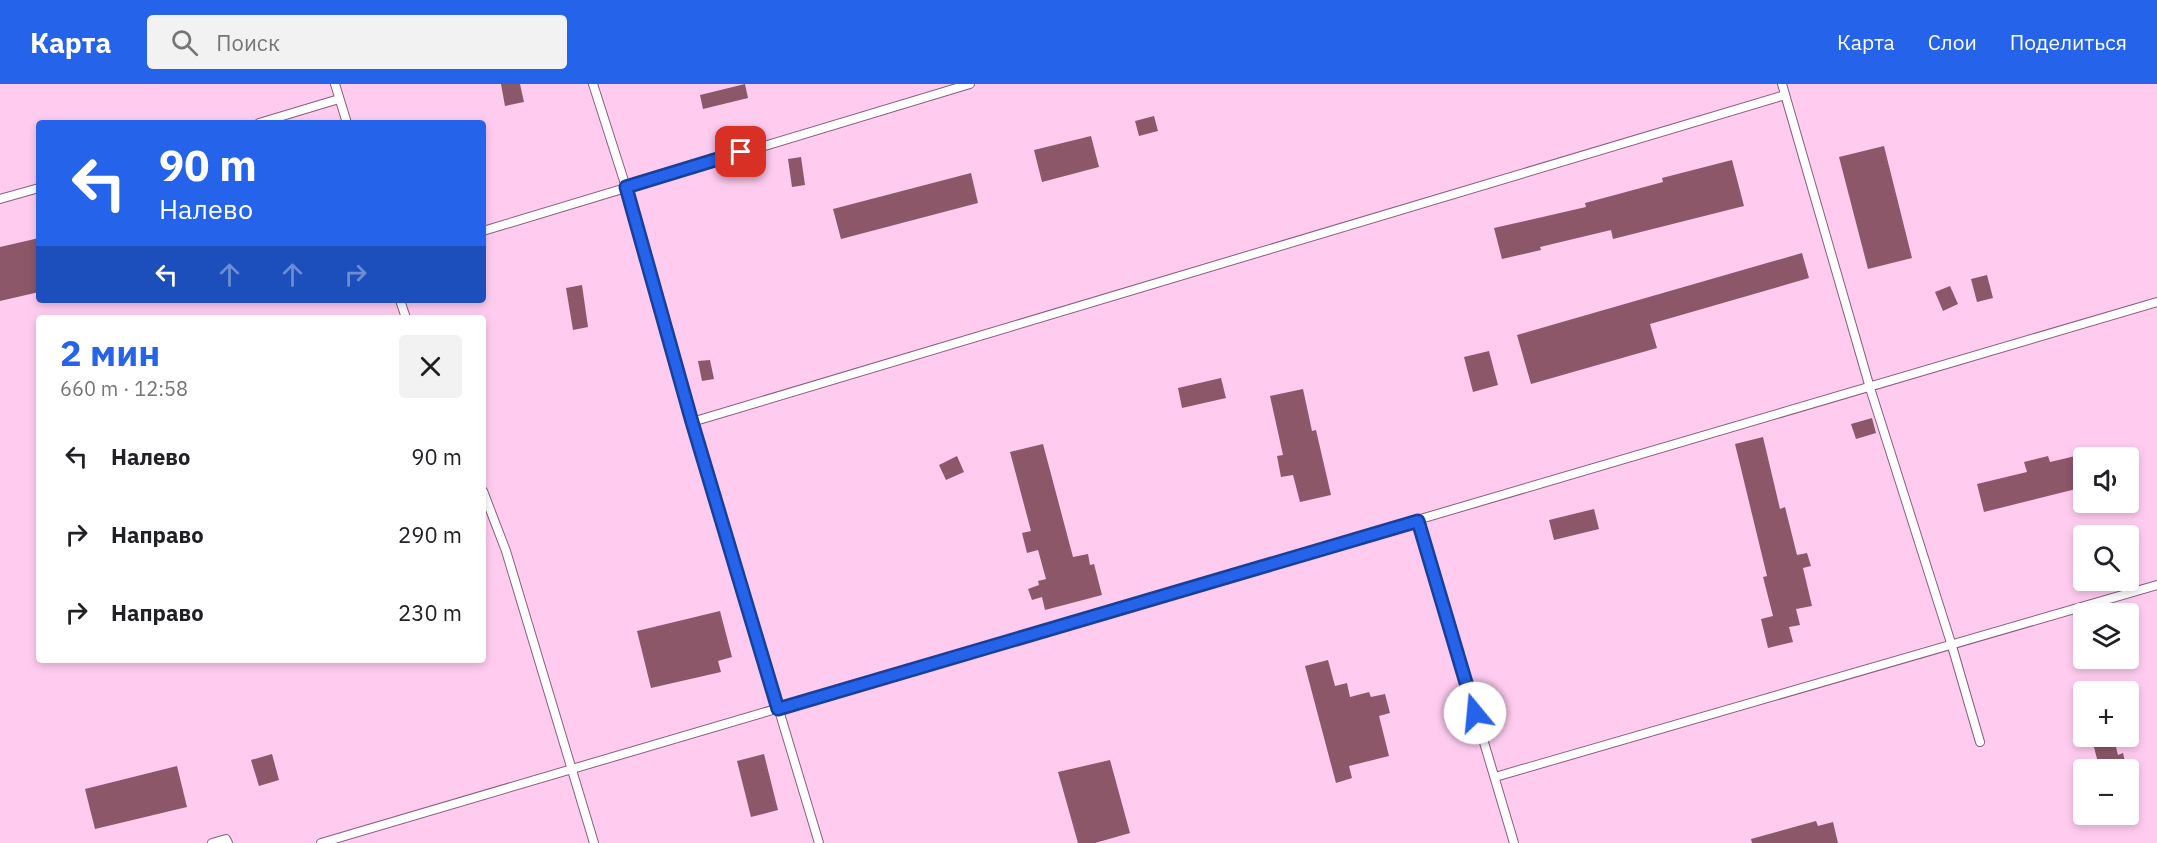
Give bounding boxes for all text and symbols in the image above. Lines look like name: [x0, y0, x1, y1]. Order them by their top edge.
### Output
search box: [147, 15, 567, 69]
text: Карта: [30, 24, 111, 61]
icon: search: [168, 26, 201, 59]
text: Поиск: [216, 28, 280, 57]
text: Карта: [1837, 28, 1895, 56]
text: Слои: [1928, 28, 1977, 56]
text: Поделиться: [2010, 28, 2127, 56]
pin: [715, 126, 766, 177]
icon: arrive: [724, 135, 757, 168]
text: 90 m: [159, 138, 257, 193]
icon: left: [60, 144, 138, 222]
text: Налево: [159, 191, 253, 226]
icon: left: [150, 258, 183, 291]
icon: ahead: [213, 258, 246, 291]
icon: ahead: [276, 258, 309, 291]
icon: right: [339, 258, 372, 291]
text: 2 мин: [60, 329, 160, 376]
button: close: [399, 335, 462, 398]
text: 660 m · 12:58: [60, 375, 188, 402]
icon: left: [60, 440, 93, 473]
text: Налево: [111, 442, 190, 471]
text: 90 m: [411, 442, 462, 471]
map controls: [2073, 447, 2139, 825]
button: sound: [2073, 447, 2139, 513]
icon: right: [60, 518, 93, 551]
text: Направо: [111, 520, 204, 549]
text: 290 m: [398, 520, 462, 549]
button: search: [2073, 525, 2139, 591]
icon: right: [60, 596, 93, 629]
text: Направо: [111, 598, 204, 627]
text: 230 m: [398, 598, 462, 627]
button: layers: [2073, 603, 2139, 669]
position arrow: [1443, 681, 1507, 745]
button: +: [2073, 681, 2139, 747]
button: −: [2073, 759, 2139, 825]

